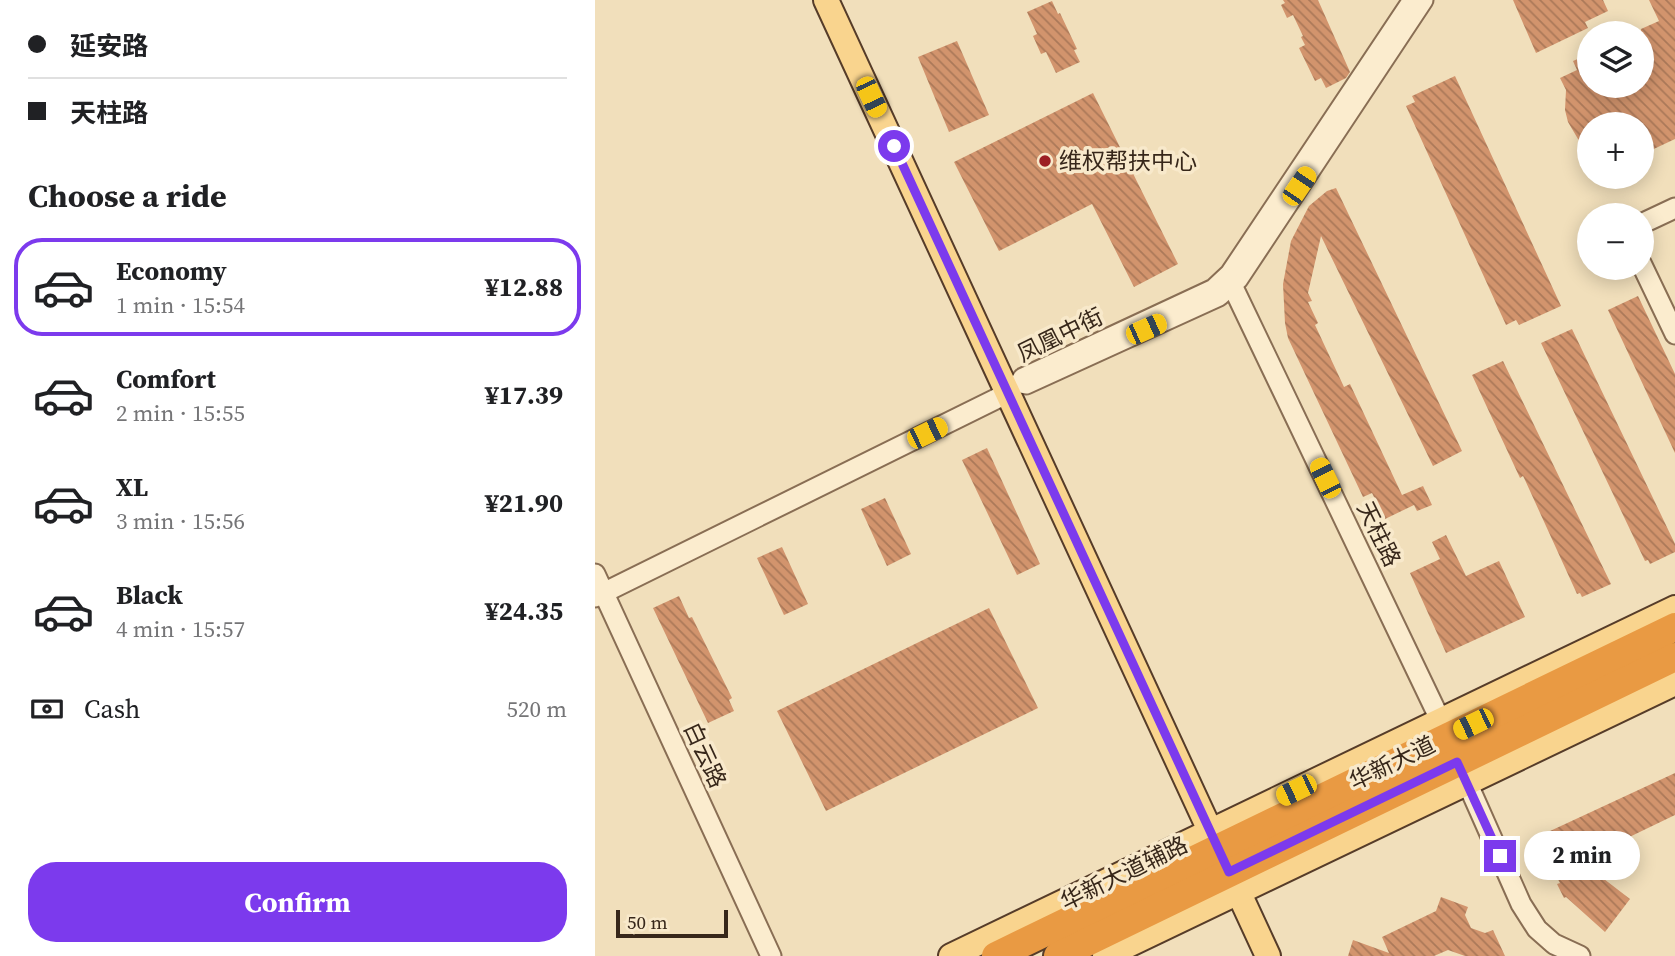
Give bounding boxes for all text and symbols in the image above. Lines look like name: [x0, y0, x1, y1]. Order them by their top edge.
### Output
map controls: [1577, 21, 1654, 280]
button: layers: [1577, 21, 1654, 98]
text: 延安路: [70, 28, 148, 64]
car: [853, 74, 890, 120]
text: 天柱路: [70, 95, 148, 131]
button: +: [1577, 112, 1654, 189]
route start: [878, 130, 910, 162]
place label: 维权帮扶中心: [1059, 145, 1197, 177]
marker: 维权帮扶中心: [1037, 153, 1053, 169]
car: [1279, 163, 1320, 209]
text: Choose a ride: [28, 174, 227, 218]
button: −: [1577, 203, 1654, 280]
text: Economy: [116, 253, 227, 289]
icon: car: [32, 256, 95, 319]
text: ¥12.88: [485, 269, 563, 305]
text: 1 min · 15:54: [116, 289, 245, 321]
street label: 凤凰中街: [1012, 300, 1108, 370]
car: [1123, 311, 1170, 347]
text: Comfort: [116, 361, 216, 397]
icon: car: [32, 364, 95, 427]
text: ¥17.39: [485, 377, 563, 413]
text: 2 min · 15:55: [116, 397, 245, 429]
car: [904, 414, 951, 452]
car: [1307, 455, 1344, 501]
text: XL: [116, 469, 148, 505]
icon: car: [32, 472, 95, 535]
text: ¥21.90: [485, 485, 563, 521]
street label: 天柱路: [1349, 496, 1409, 572]
text: 3 min · 15:56: [116, 505, 245, 537]
text: Black: [116, 577, 183, 613]
icon: car: [32, 580, 95, 643]
text: ¥24.35: [485, 593, 563, 629]
text: 4 min · 15:57: [116, 613, 245, 645]
icon: cash: [28, 690, 66, 728]
text: Cash: [84, 691, 140, 727]
text: 520 m: [506, 693, 567, 725]
car: [1450, 705, 1497, 743]
street label: 白云路: [676, 717, 734, 793]
street label: 华新大道: [1344, 728, 1440, 798]
car: [1273, 771, 1320, 809]
street label: 华新大道辅路: [1055, 828, 1193, 918]
callout: 2 min: [1525, 832, 1640, 880]
text: 2 min: [1552, 839, 1612, 871]
route end: [1484, 840, 1516, 872]
button: Confirm: [28, 862, 567, 942]
scale bar: [616, 907, 728, 939]
text: 50 m: [627, 909, 668, 935]

